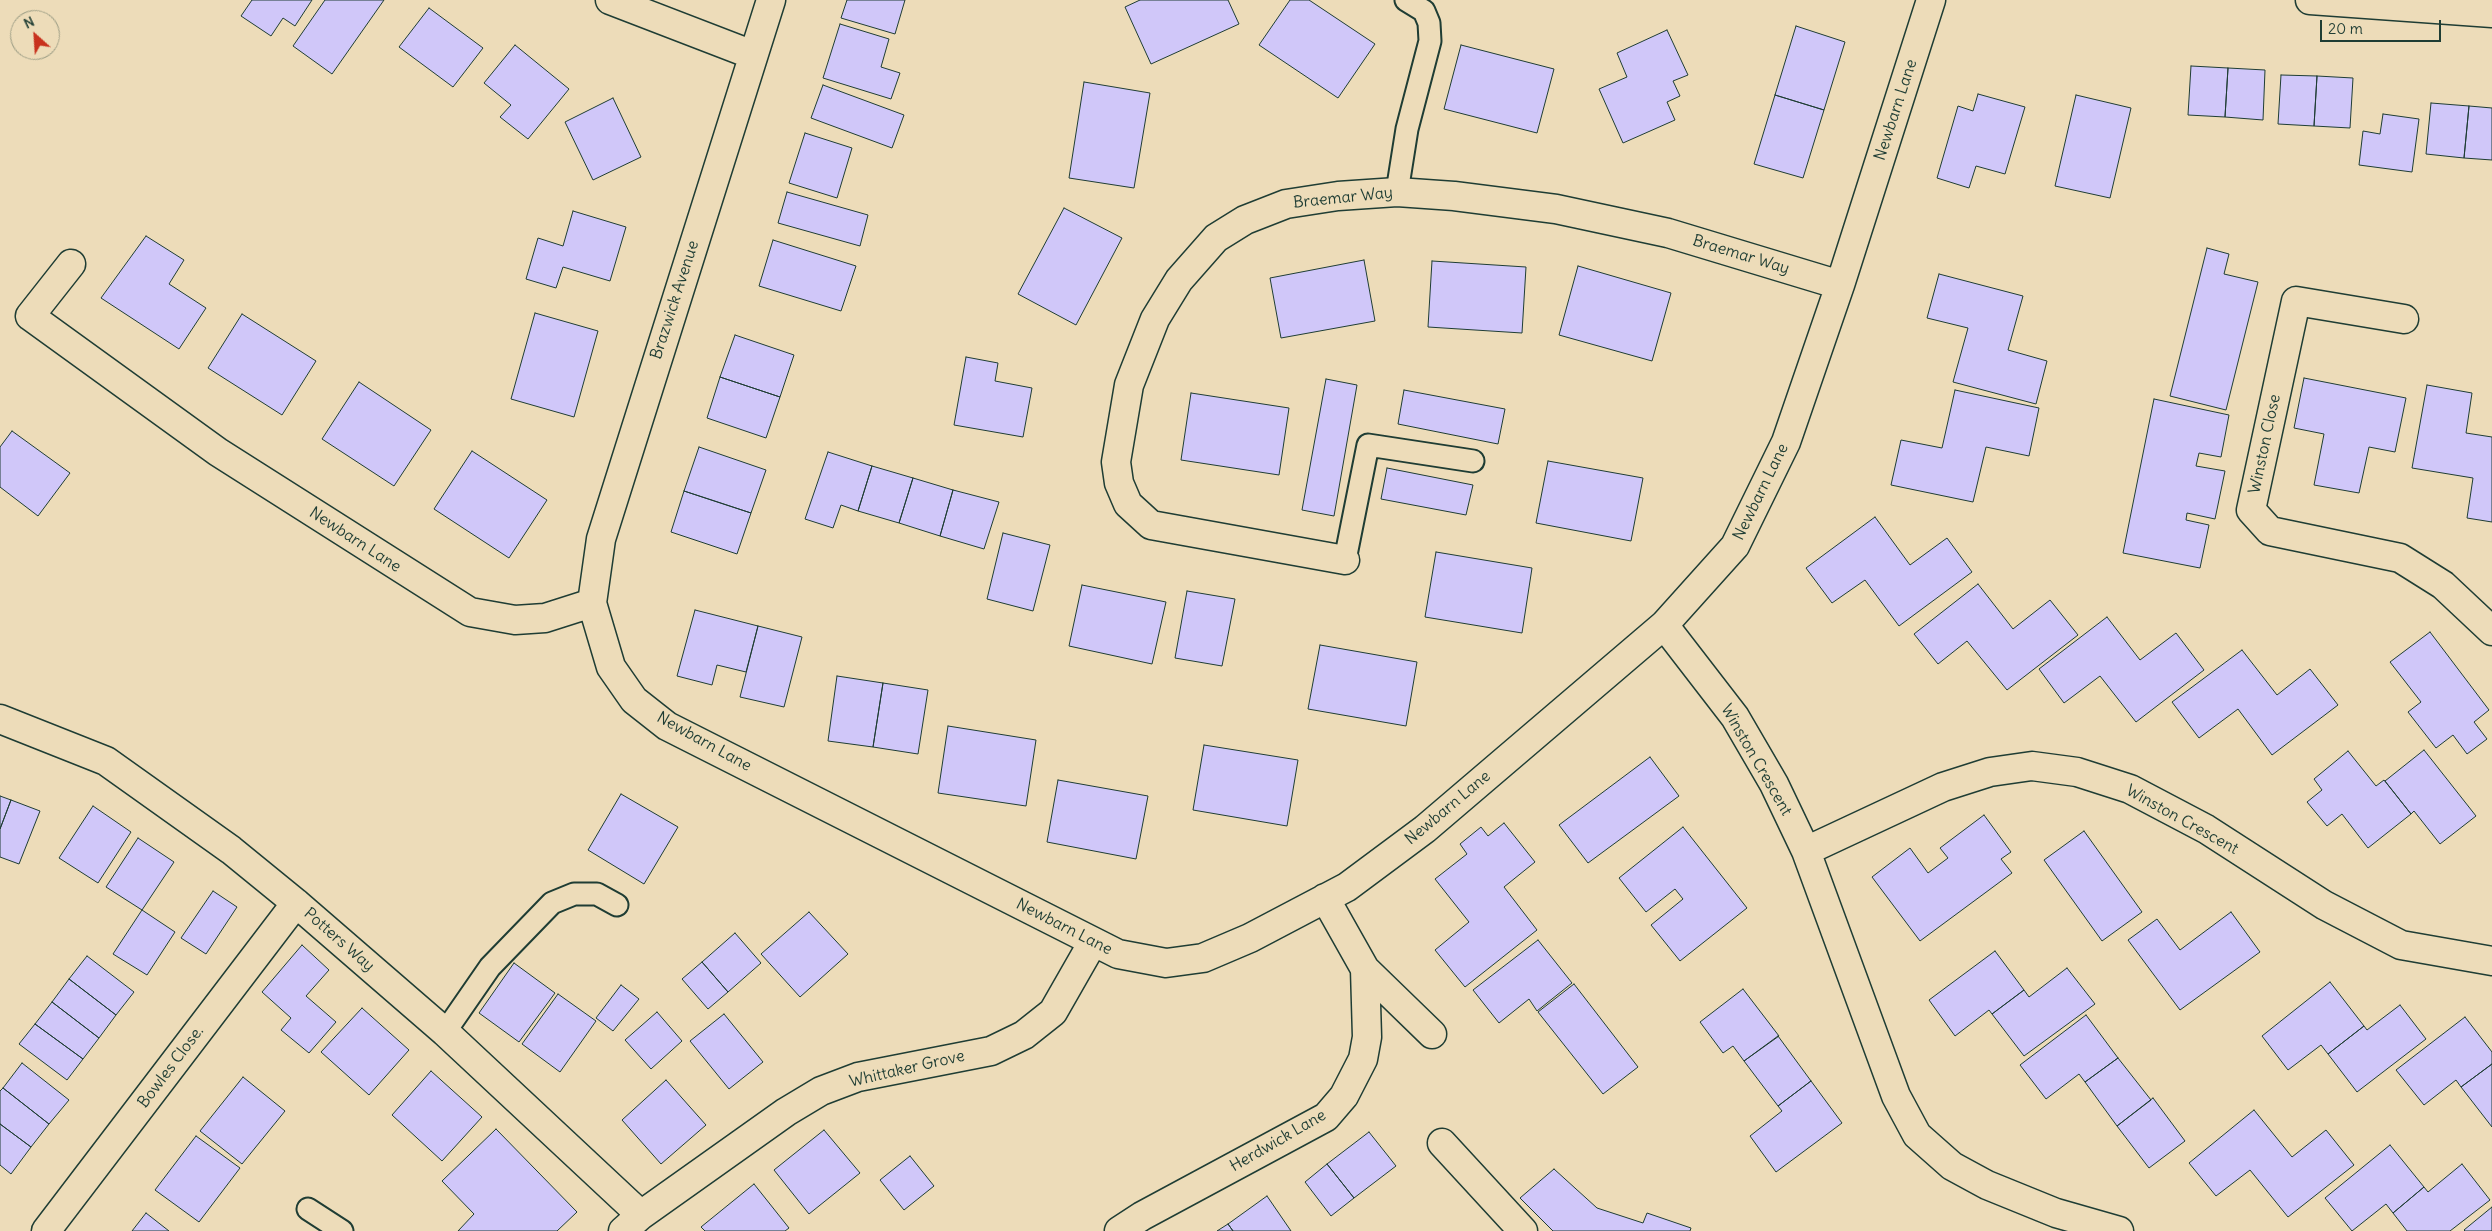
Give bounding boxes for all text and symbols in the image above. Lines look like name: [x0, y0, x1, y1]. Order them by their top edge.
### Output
north arrow: [10, 10, 60, 60]
scale bar: [2322, 10, 2443, 42]
text: N: [21, 12, 37, 33]
text: 20 m: [2328, 19, 2363, 38]
street label: Newbarn Lane: [1871, 57, 1921, 163]
street label: Braemar Way: [1292, 183, 1394, 213]
street label: Braemar Way: [1690, 231, 1792, 279]
street label: Brazwick Avenue: [647, 238, 703, 362]
street label: Winston Close: [2245, 393, 2285, 495]
street label: Newbarn Lane: [1729, 440, 1793, 544]
street label: Newbarn Lane: [306, 503, 404, 577]
street label: Winston Crescent: [1716, 701, 1796, 819]
street label: Newbarn Lane: [653, 708, 755, 776]
street label: Newbarn Lane: [1401, 767, 1495, 849]
street label: Winston Crescent: [2122, 781, 2242, 859]
street label: Newbarn Lane: [1013, 895, 1115, 959]
street label: Potters Way: [300, 904, 378, 976]
street label: Bowles Close.: [134, 1022, 208, 1112]
street label: Whittaker Grove: [848, 1046, 966, 1092]
street label: Herdwick Lane: [1227, 1106, 1329, 1176]

